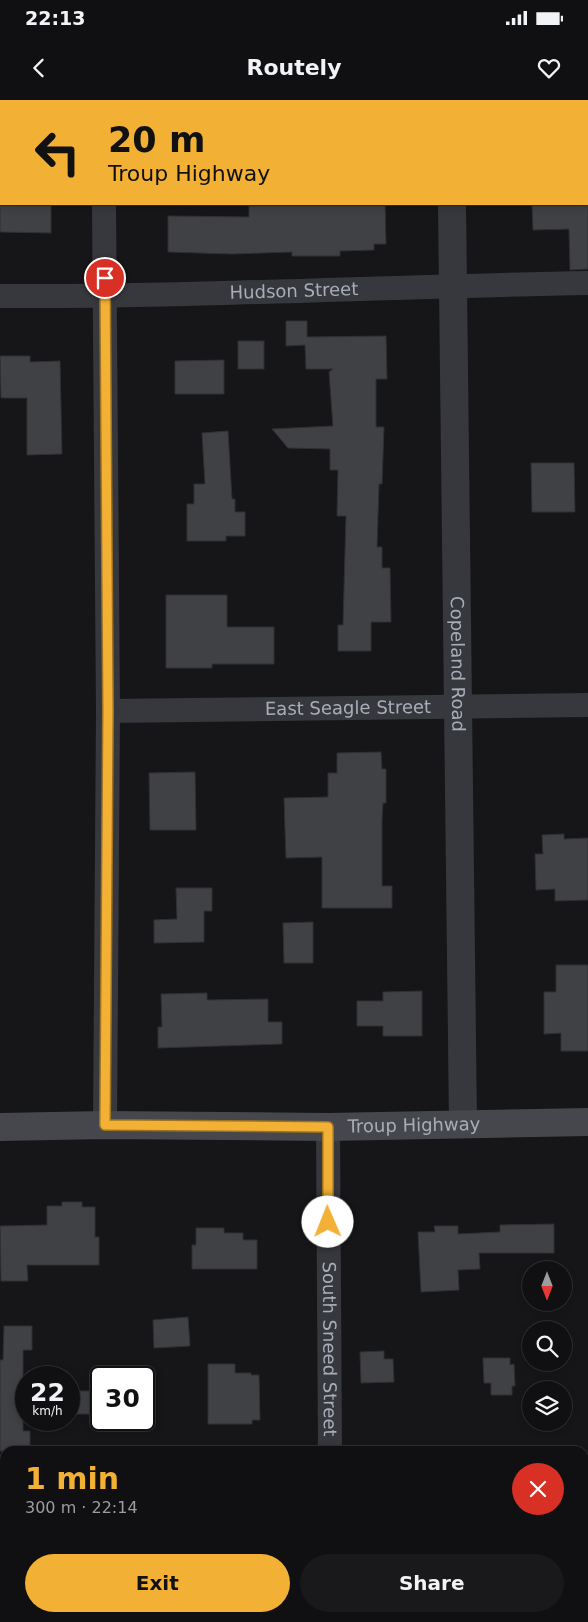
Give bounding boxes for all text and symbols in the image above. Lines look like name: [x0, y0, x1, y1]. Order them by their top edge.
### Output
text: 22:13: [25, 7, 85, 29]
icon: back: [25, 54, 53, 82]
icon: heart: [535, 54, 563, 82]
text: Routely: [246, 55, 342, 80]
icon: left: [25, 120, 90, 185]
text: 20 m: [108, 120, 205, 160]
text: Troup Highway: [108, 161, 270, 186]
pin: [84, 257, 126, 299]
icon: arrive: [91, 264, 119, 292]
street label: Hudson Street: [229, 278, 359, 303]
street label: Copeland Road: [447, 596, 469, 732]
street label: East Seagle Street: [265, 696, 431, 719]
street label: Troup Highway: [346, 1113, 481, 1137]
position arrow: [301, 1195, 353, 1247]
street label: South Sneed Street: [319, 1261, 341, 1437]
north arrow: [522, 1261, 572, 1311]
map controls: [522, 1261, 572, 1431]
button: search: [522, 1321, 572, 1371]
speed limit sign: 30: [90, 1366, 155, 1431]
text: 22: [30, 1378, 65, 1407]
button: layers: [522, 1381, 572, 1431]
text: km/h: [32, 1404, 63, 1418]
text: 1 min: [25, 1461, 119, 1496]
button: close: [512, 1463, 564, 1515]
text: 300 m · 22:14: [25, 1498, 138, 1517]
button: Exit: [25, 1554, 290, 1612]
button: Share: [300, 1554, 564, 1612]

